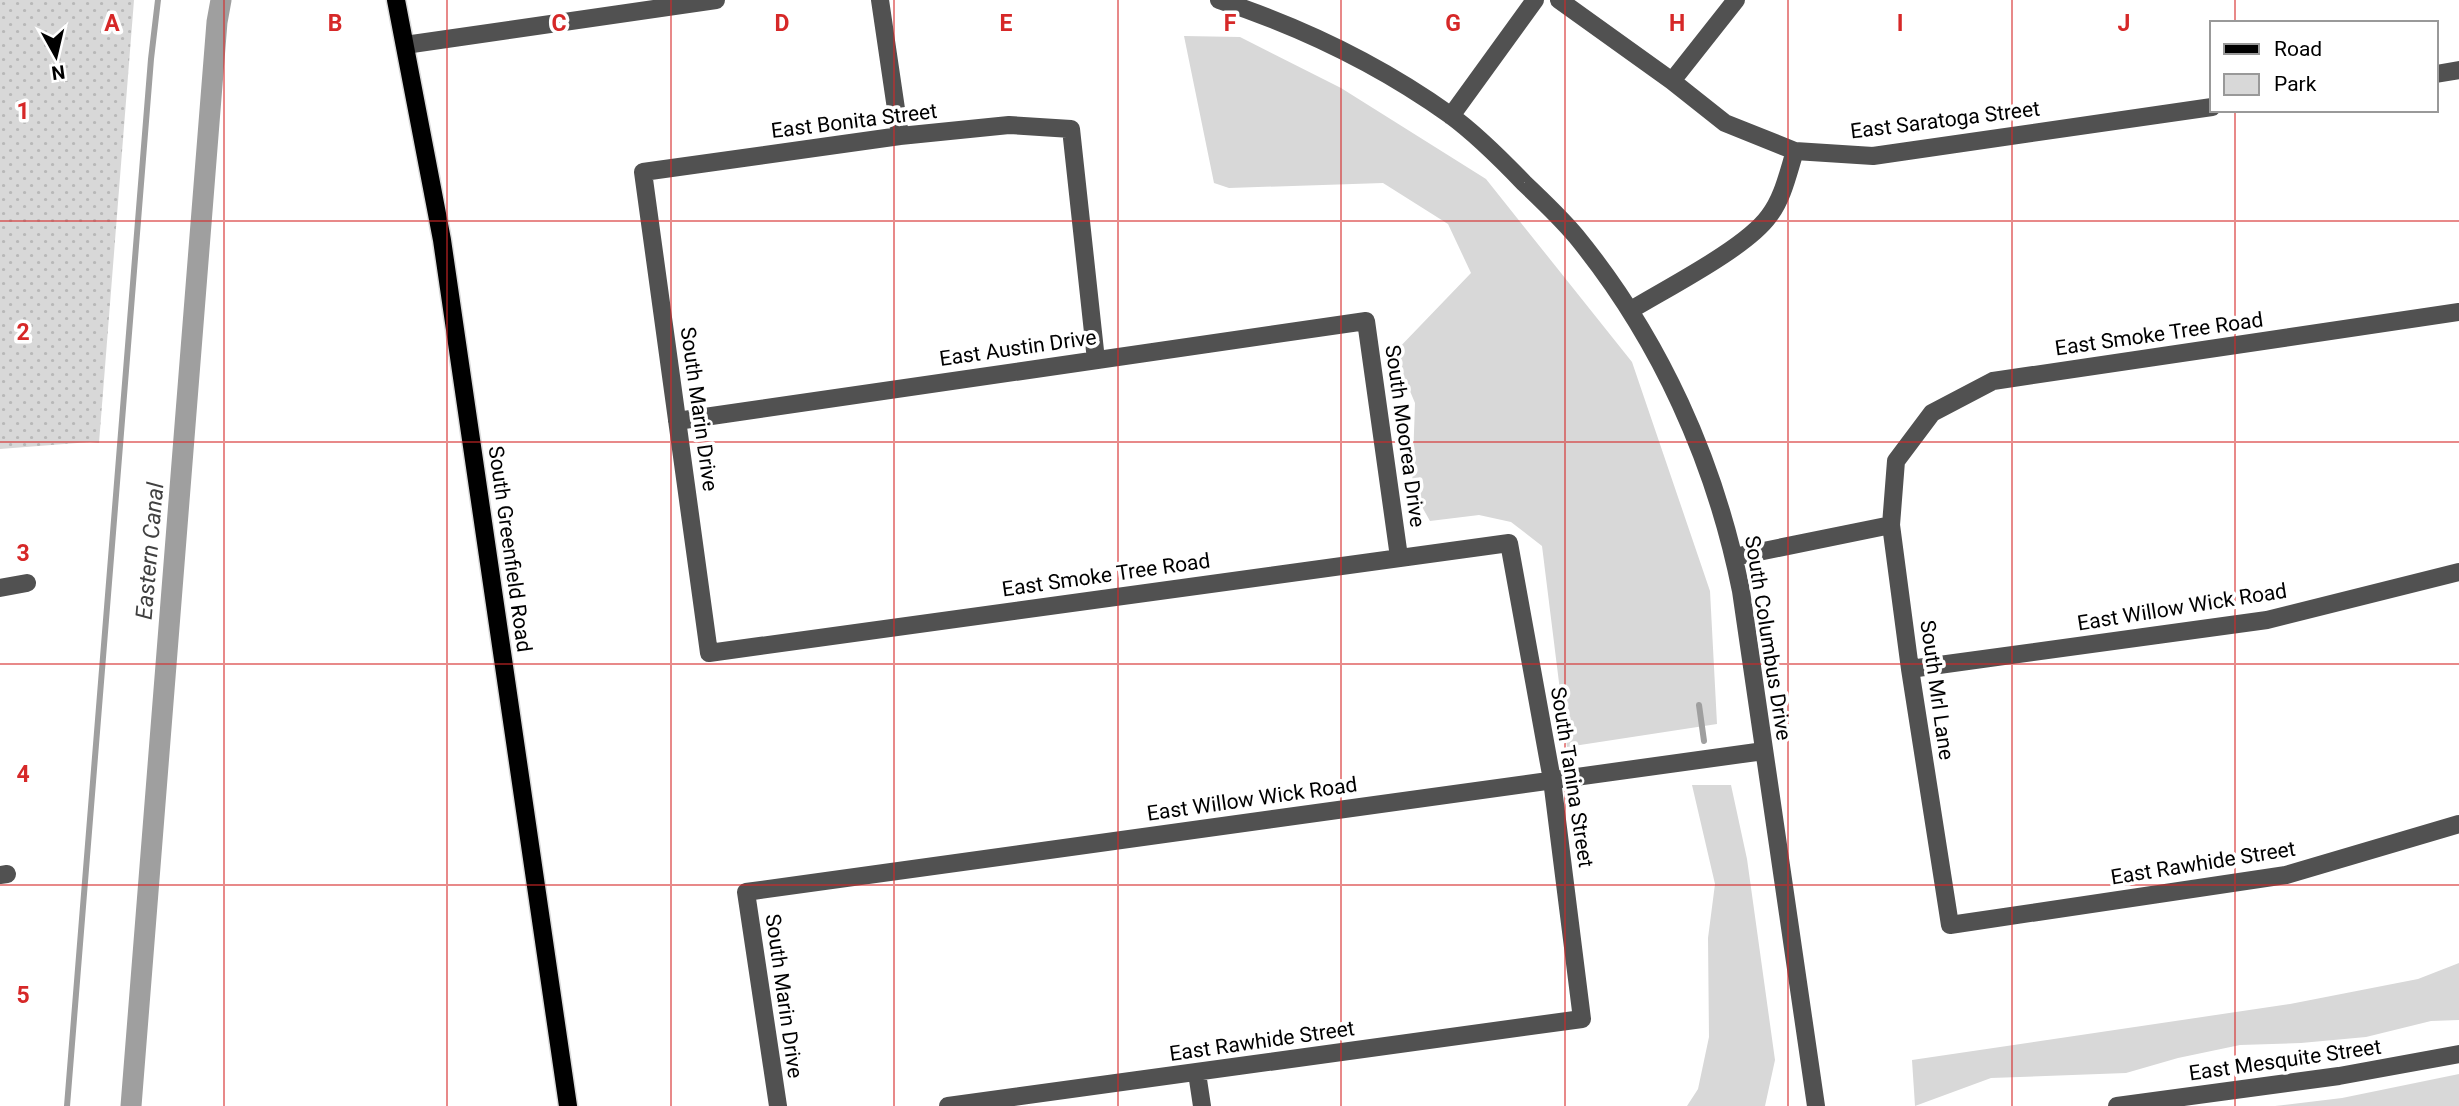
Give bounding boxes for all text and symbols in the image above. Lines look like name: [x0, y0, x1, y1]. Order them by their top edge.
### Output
text: A: [104, 10, 120, 37]
text: B: [328, 10, 342, 37]
text: C: [551, 10, 567, 37]
text: D: [775, 10, 789, 37]
text: E: [1000, 10, 1013, 37]
text: F: [1224, 10, 1237, 37]
text: G: [1445, 10, 1461, 37]
text: H: [1669, 10, 1685, 37]
text: I: [1897, 10, 1903, 37]
text: J: [2118, 10, 2130, 37]
north arrow: [21, 21, 91, 91]
legend: [2210, 21, 2438, 112]
text: Road: [2274, 37, 2322, 61]
text: N: [50, 60, 67, 85]
text: Park: [2274, 72, 2317, 96]
street label: East Saratoga Street: [1849, 96, 2041, 144]
text: 1: [16, 98, 30, 125]
street label: East Bonita Street: [770, 99, 938, 143]
street label: East Smoke Tree Road: [2053, 308, 2265, 360]
text: 2: [16, 319, 30, 346]
street label: South Marin Drive: [676, 325, 722, 493]
street label: East Austin Drive: [938, 325, 1098, 371]
street label: South Moorea Drive: [1380, 343, 1430, 529]
street label: South Greenfield Road: [484, 444, 536, 654]
water label: Eastern Canal: [131, 481, 169, 621]
street label: South Columbus Drive: [1740, 534, 1796, 742]
text: 3: [16, 540, 30, 567]
street label: East Smoke Tree Road: [1000, 549, 1212, 601]
street label: East Willow Wick Road: [2075, 579, 2289, 635]
street label: South Mrl Lane: [1915, 619, 1959, 761]
street label: South Tanina Street: [1546, 685, 1598, 869]
text: 4: [16, 761, 30, 788]
street label: East Willow Wick Road: [1145, 772, 1359, 826]
street label: East Rawhide Street: [2109, 837, 2297, 889]
street label: South Marin Drive: [761, 912, 807, 1080]
text: 5: [16, 982, 30, 1009]
street label: East Rawhide Street: [1168, 1016, 1356, 1066]
street label: East Mesquite Street: [2187, 1035, 2383, 1085]

